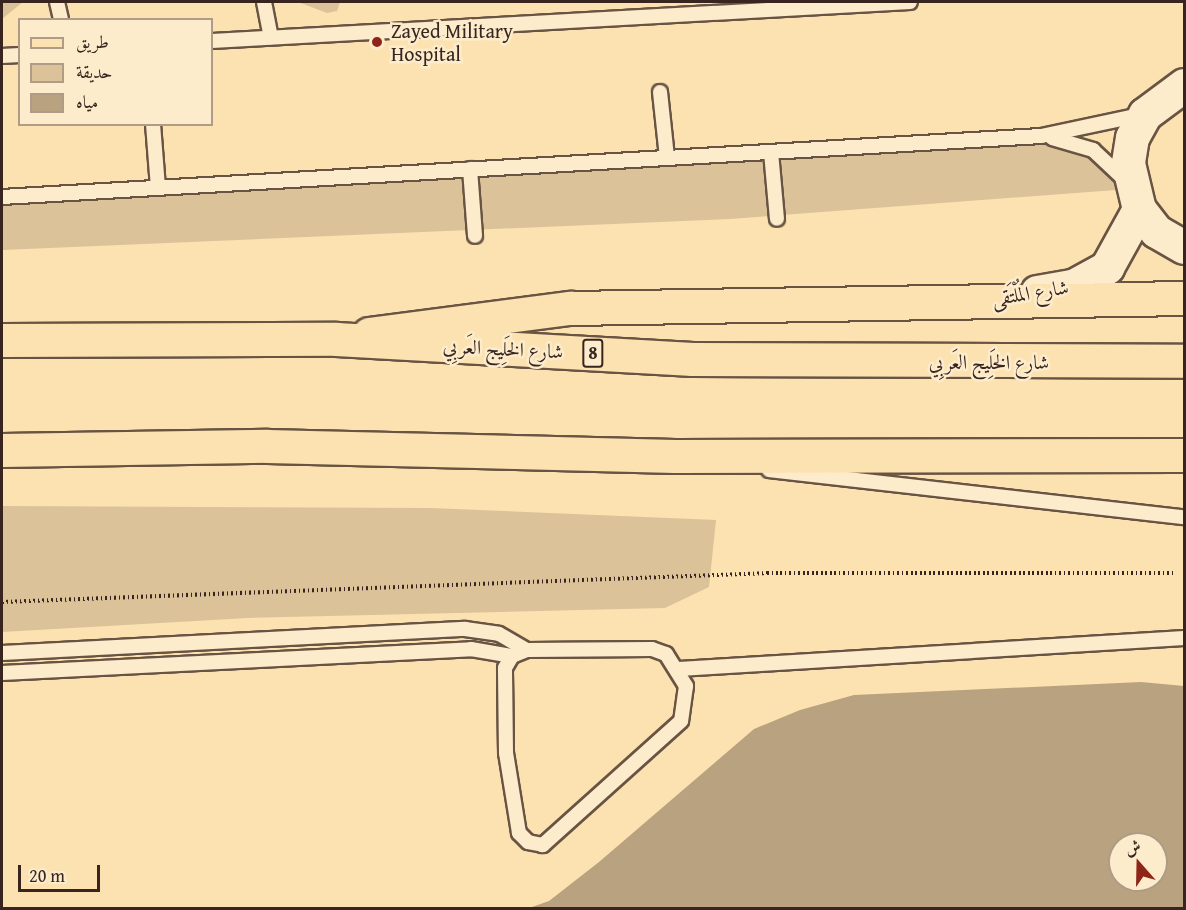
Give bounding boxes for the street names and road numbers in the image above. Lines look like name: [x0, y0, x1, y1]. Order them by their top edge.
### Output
street label: شارع المُلْتَقى: [990, 274, 1070, 310]
street label: شارع الخَلِيج العَربِي: [442, 333, 564, 363]
road number: 8: [581, 338, 605, 368]
street label: شارع الخَلِيج العَربِي: [929, 349, 1049, 373]

